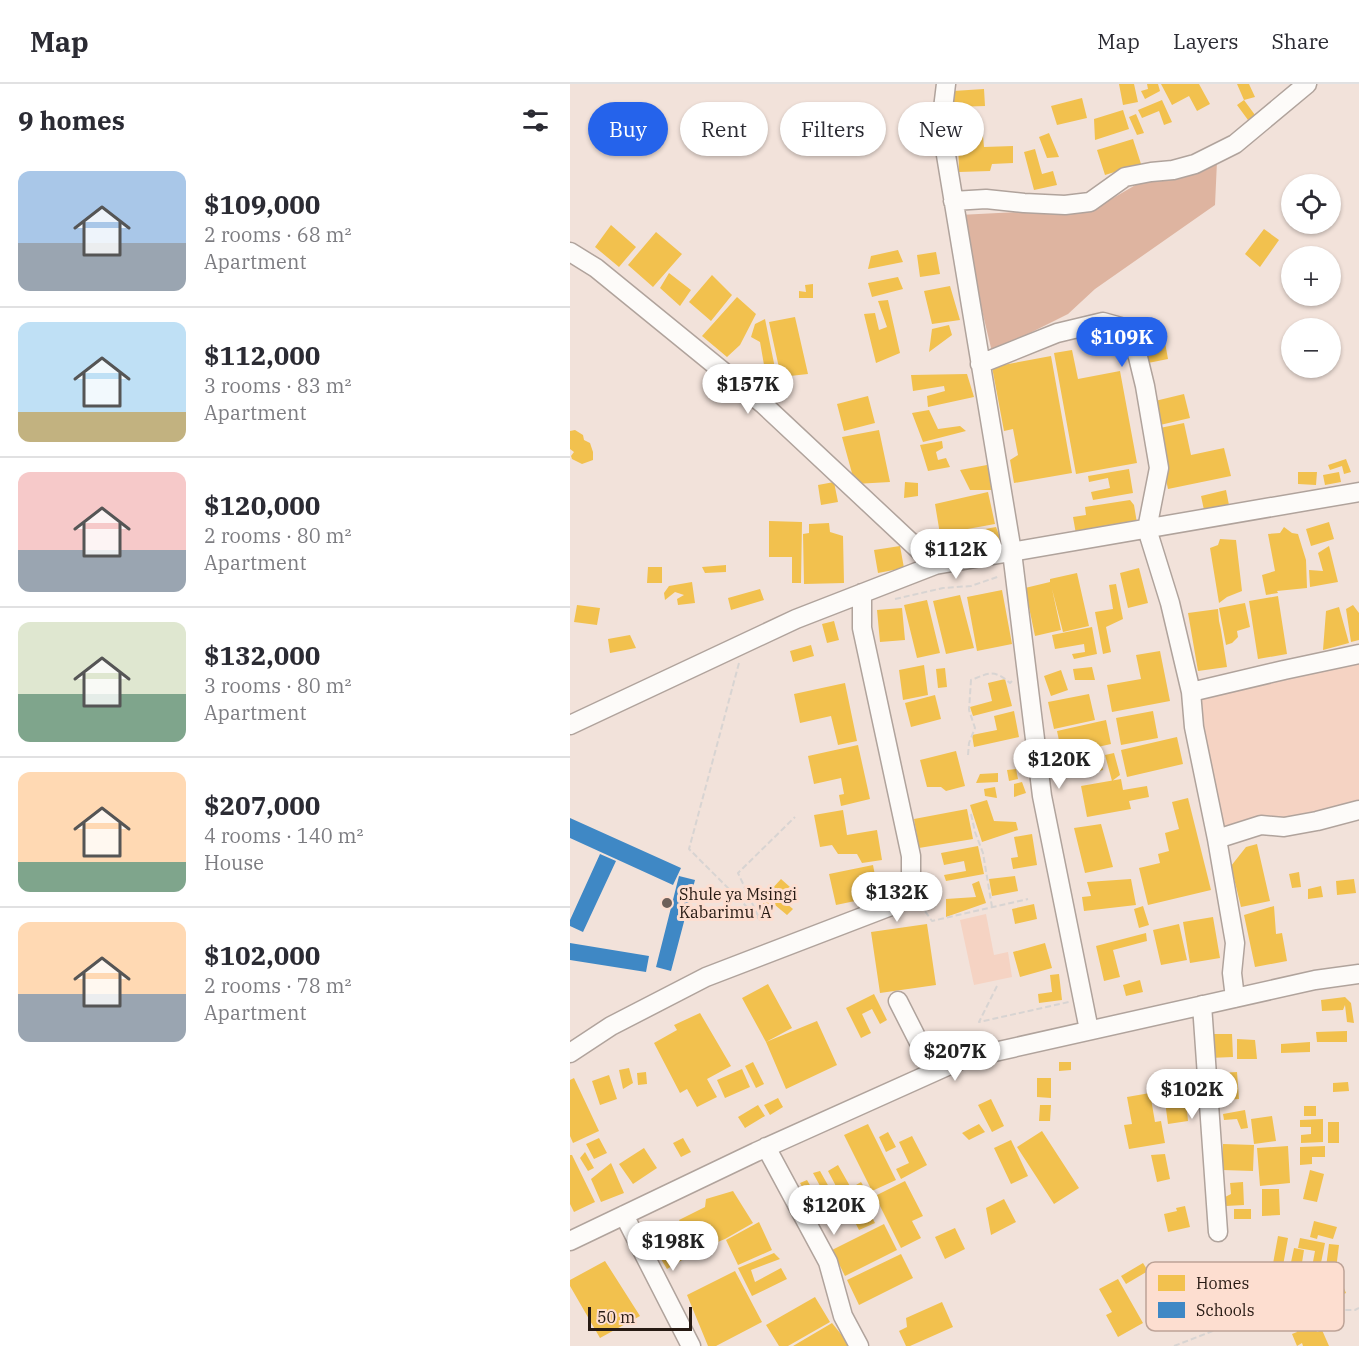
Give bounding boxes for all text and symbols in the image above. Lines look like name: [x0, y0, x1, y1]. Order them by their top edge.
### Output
text: Map: [30, 23, 89, 60]
text: Map: [1097, 27, 1140, 55]
text: Layers: [1173, 27, 1239, 55]
text: Share: [1272, 27, 1329, 55]
chip: Buy: [588, 102, 668, 156]
chip: Rent: [680, 102, 768, 156]
chip: Filters: [780, 102, 886, 156]
chip: New: [898, 102, 984, 156]
text: 9 homes: [18, 103, 125, 137]
icon: filters: [519, 104, 552, 137]
map controls: [1281, 174, 1341, 378]
button: locate: [1281, 174, 1341, 234]
text: $109,000: [204, 187, 320, 221]
icon: home: [66, 195, 138, 267]
text: 2 rooms · 68 m²: [204, 221, 351, 248]
button: +: [1281, 246, 1341, 306]
text: Apartment: [204, 248, 307, 275]
pin: $109K: [1080, 317, 1164, 368]
button: −: [1281, 318, 1341, 378]
text: $109K: [1090, 323, 1154, 350]
text: $112,000: [204, 338, 320, 372]
icon: home: [66, 346, 138, 418]
pin: $157K: [706, 364, 790, 415]
text: $157K: [716, 370, 780, 397]
text: 3 rooms · 83 m²: [204, 372, 351, 399]
text: Apartment: [204, 399, 307, 426]
text: $120,000: [204, 488, 320, 522]
icon: home: [66, 496, 138, 568]
text: 2 rooms · 80 m²: [204, 522, 351, 549]
pin: $112K: [914, 529, 998, 580]
text: $112K: [924, 535, 988, 562]
text: Apartment: [204, 549, 307, 576]
text: $132,000: [204, 638, 320, 672]
icon: home: [66, 646, 138, 718]
text: 3 rooms · 80 m²: [204, 672, 351, 699]
text: Apartment: [204, 699, 307, 726]
pin: $120K: [1017, 739, 1101, 790]
text: $120K: [1027, 745, 1091, 772]
text: $207,000: [204, 788, 320, 822]
icon: home: [66, 796, 138, 868]
text: 4 rooms · 140 m²: [204, 822, 363, 849]
text: House: [204, 849, 264, 876]
pin: $132K: [855, 872, 939, 923]
text: $132K: [865, 878, 929, 905]
place label: Shule ya Msingi Kabarimu 'A': [679, 884, 797, 922]
marker: Shule ya Msingi Kabarimu 'A': [660, 896, 674, 910]
text: $102,000: [204, 938, 320, 972]
icon: home: [66, 946, 138, 1018]
text: 2 rooms · 78 m²: [204, 972, 351, 999]
text: Apartment: [204, 999, 307, 1026]
pin: $207K: [913, 1031, 997, 1082]
text: $207K: [923, 1037, 987, 1064]
pin: $102K: [1150, 1069, 1234, 1120]
text: $102K: [1160, 1075, 1224, 1102]
pin: $120K: [792, 1185, 876, 1236]
text: $120K: [802, 1191, 866, 1218]
pin: $198K: [631, 1221, 715, 1272]
text: $198K: [641, 1227, 705, 1254]
legend: [1146, 1262, 1344, 1331]
text: Homes: [1196, 1273, 1249, 1293]
text: Schools: [1196, 1300, 1254, 1320]
scale bar: [588, 1304, 692, 1332]
text: 50 m: [597, 1307, 635, 1327]

